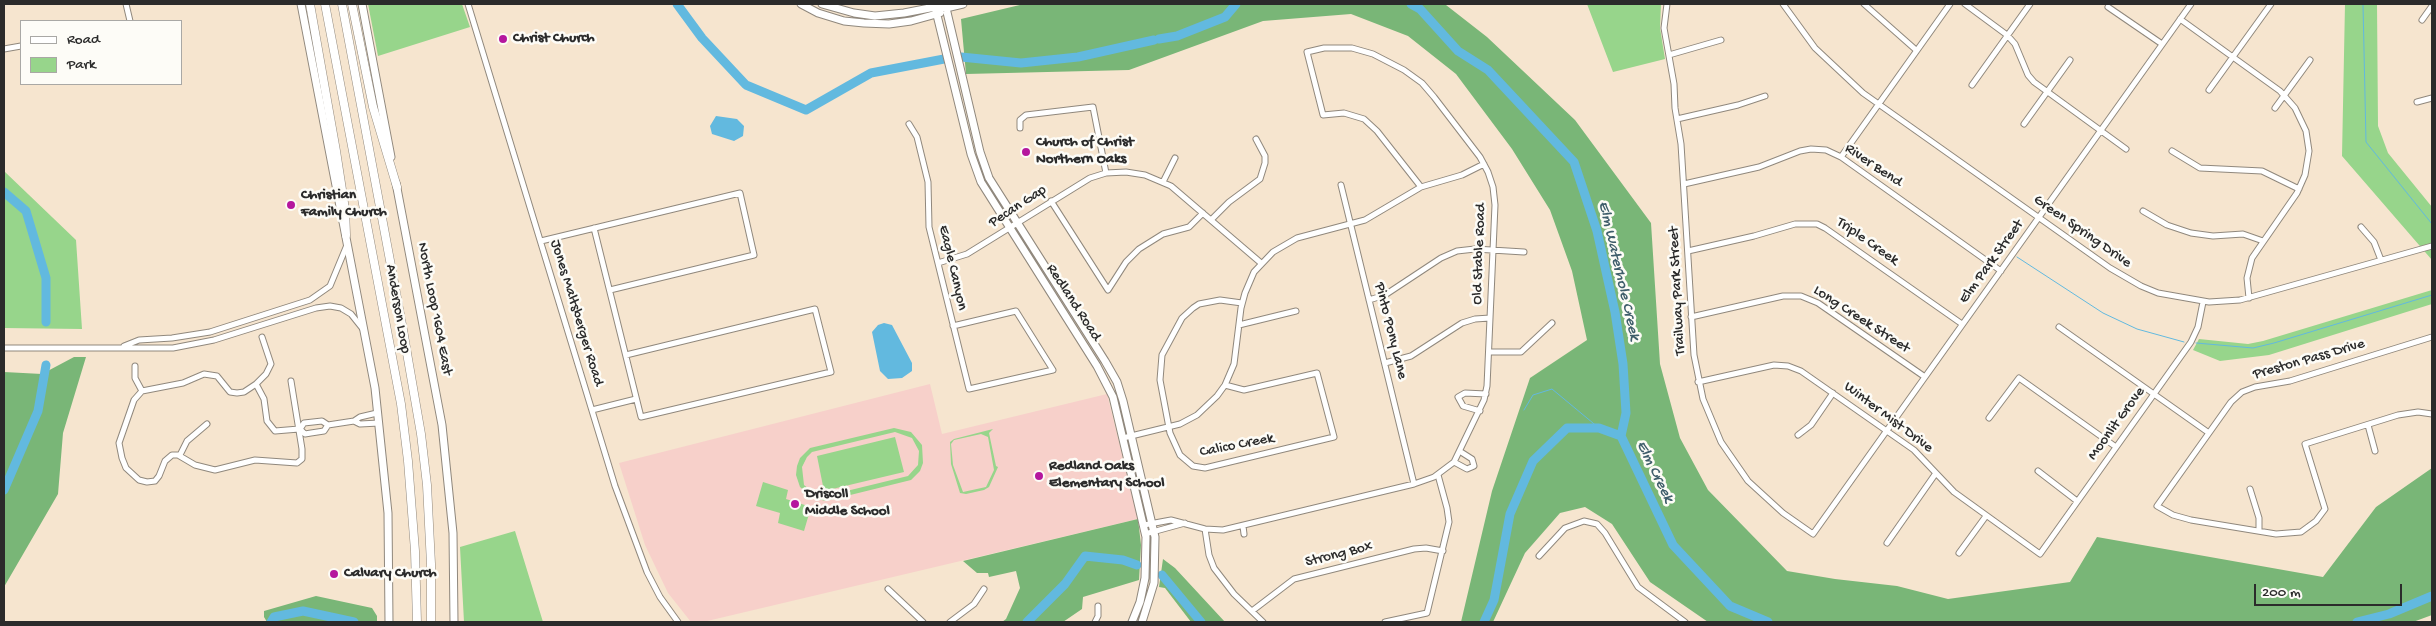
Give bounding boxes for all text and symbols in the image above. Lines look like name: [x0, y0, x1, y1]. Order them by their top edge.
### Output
legend: [20, 20, 182, 85]
place label: Christ Church: [513, 30, 595, 48]
text: Road: [67, 31, 100, 49]
marker: Christ Church: [497, 33, 509, 45]
text: Park: [67, 56, 96, 74]
place label: Church of Christ Northern Oaks: [1036, 134, 1134, 169]
street label: River Bend: [1841, 140, 1905, 192]
marker: Church of Christ Northern Oaks: [1020, 146, 1032, 158]
street label: Pecan Gap: [986, 182, 1050, 232]
place label: Christian Family Church: [301, 187, 387, 222]
street label: Green Spring Drive: [2029, 191, 2135, 273]
marker: Christian Family Church: [285, 199, 297, 211]
water label: Elm Waterhole Creek: [1593, 200, 1643, 342]
street label: Old Stable Road: [1469, 203, 1491, 305]
street label: Triple Creek: [1832, 214, 1902, 270]
street label: Elm Park Street: [1956, 217, 2028, 307]
street label: Eagle Canyon: [933, 224, 971, 312]
street label: Trailway Park Street: [1666, 226, 1690, 356]
street label: Jones Maltsberger Road: [545, 238, 607, 388]
street label: North Loop 1604 East: [412, 241, 456, 377]
street label: Redland Road: [1041, 261, 1105, 345]
street label: Anderson Loop: [380, 263, 414, 355]
street label: Pinto Pony Lane: [1369, 281, 1411, 381]
street label: Long Creek Street: [1809, 282, 1913, 358]
street label: Preston Pass Drive: [2251, 335, 2367, 385]
street label: Winter Mist Drive: [1840, 378, 1936, 458]
street label: Moonlit Grove: [2084, 384, 2150, 464]
street label: Calico Creek: [1198, 430, 1276, 462]
water label: Elm Creek: [1631, 438, 1677, 506]
place label: Redland Oaks Elementary School: [1049, 458, 1165, 493]
marker: Redland Oaks Elementary School: [1033, 470, 1045, 482]
place label: Driscoll Middle School: [805, 486, 890, 521]
marker: Driscoll Middle School: [789, 498, 801, 510]
street label: Strong Box: [1303, 538, 1375, 572]
place label: Calvary Church: [344, 565, 437, 583]
marker: Calvary Church: [328, 568, 340, 580]
scale bar: [2256, 574, 2404, 606]
text: 200 m: [2262, 584, 2301, 602]

